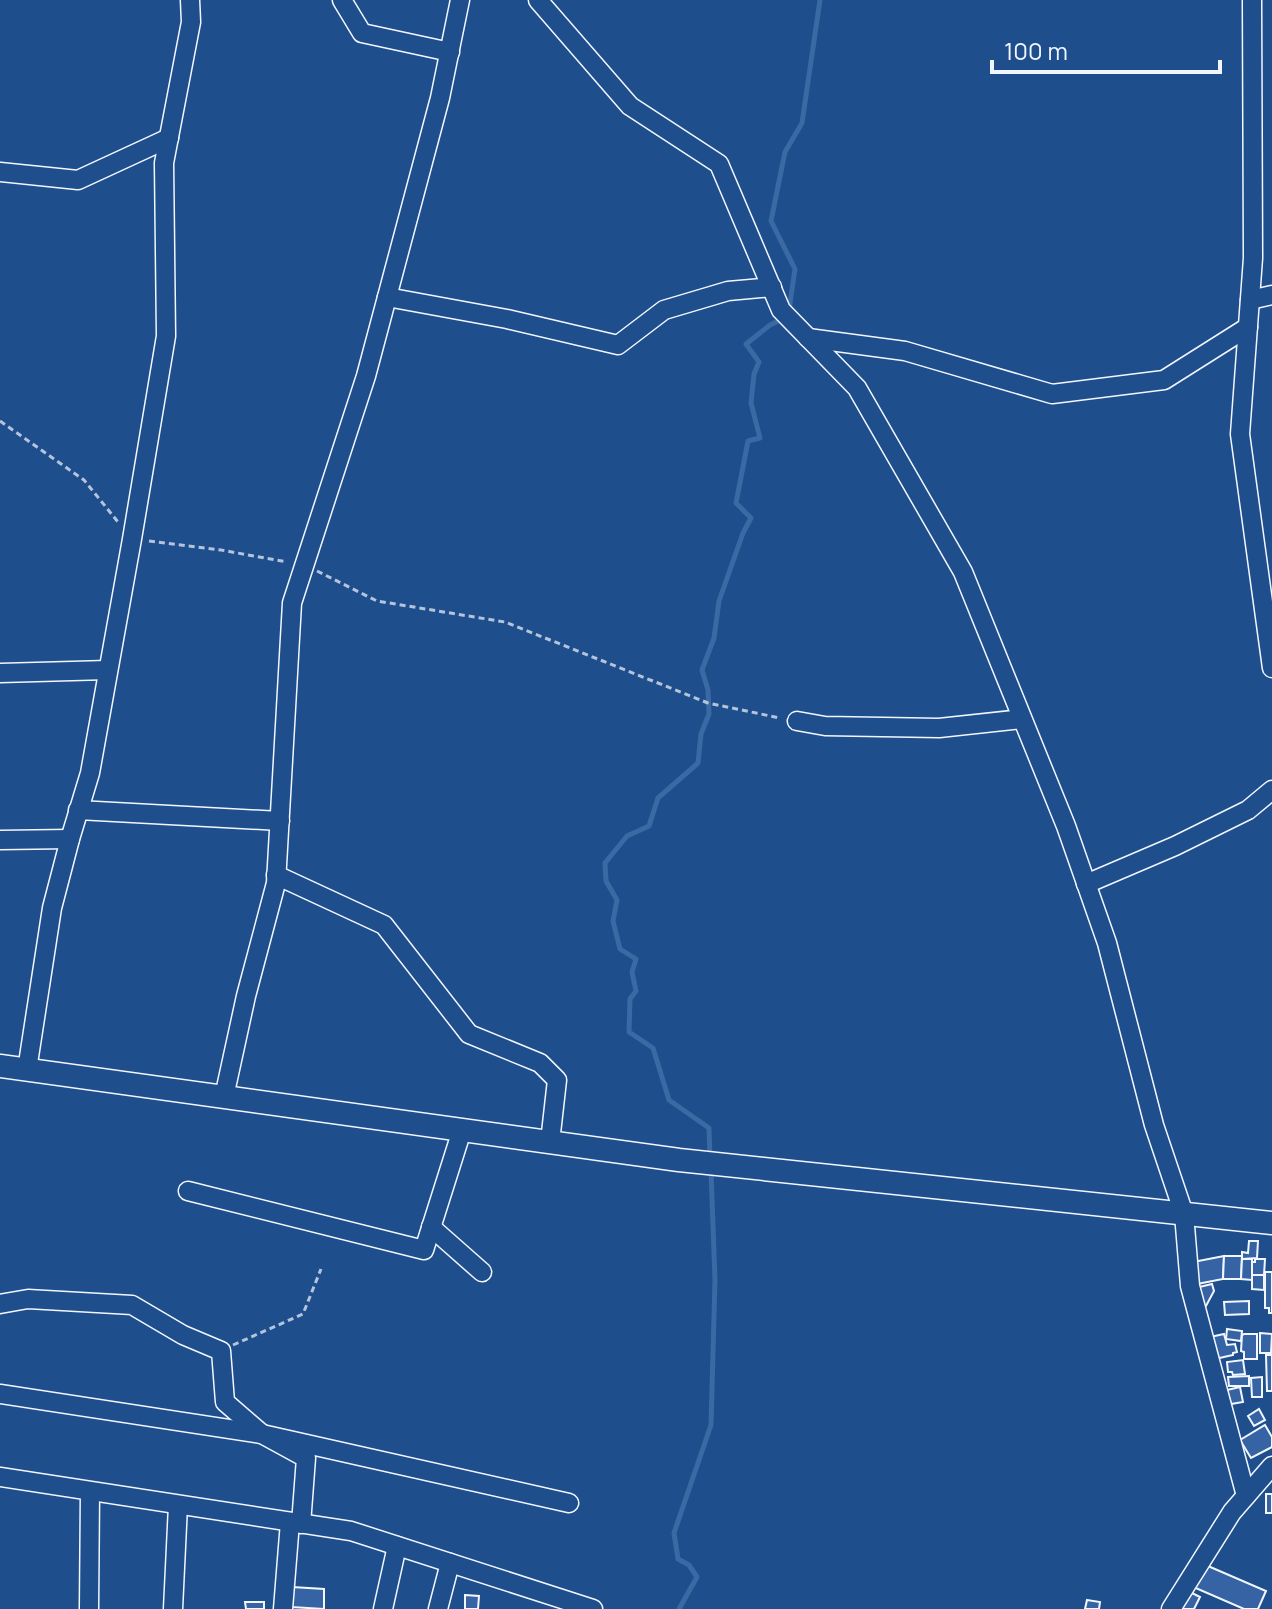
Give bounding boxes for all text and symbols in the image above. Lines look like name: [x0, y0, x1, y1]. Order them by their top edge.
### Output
scale bar: [992, 24, 1220, 74]
text: 100 m: [1004, 34, 1068, 67]

